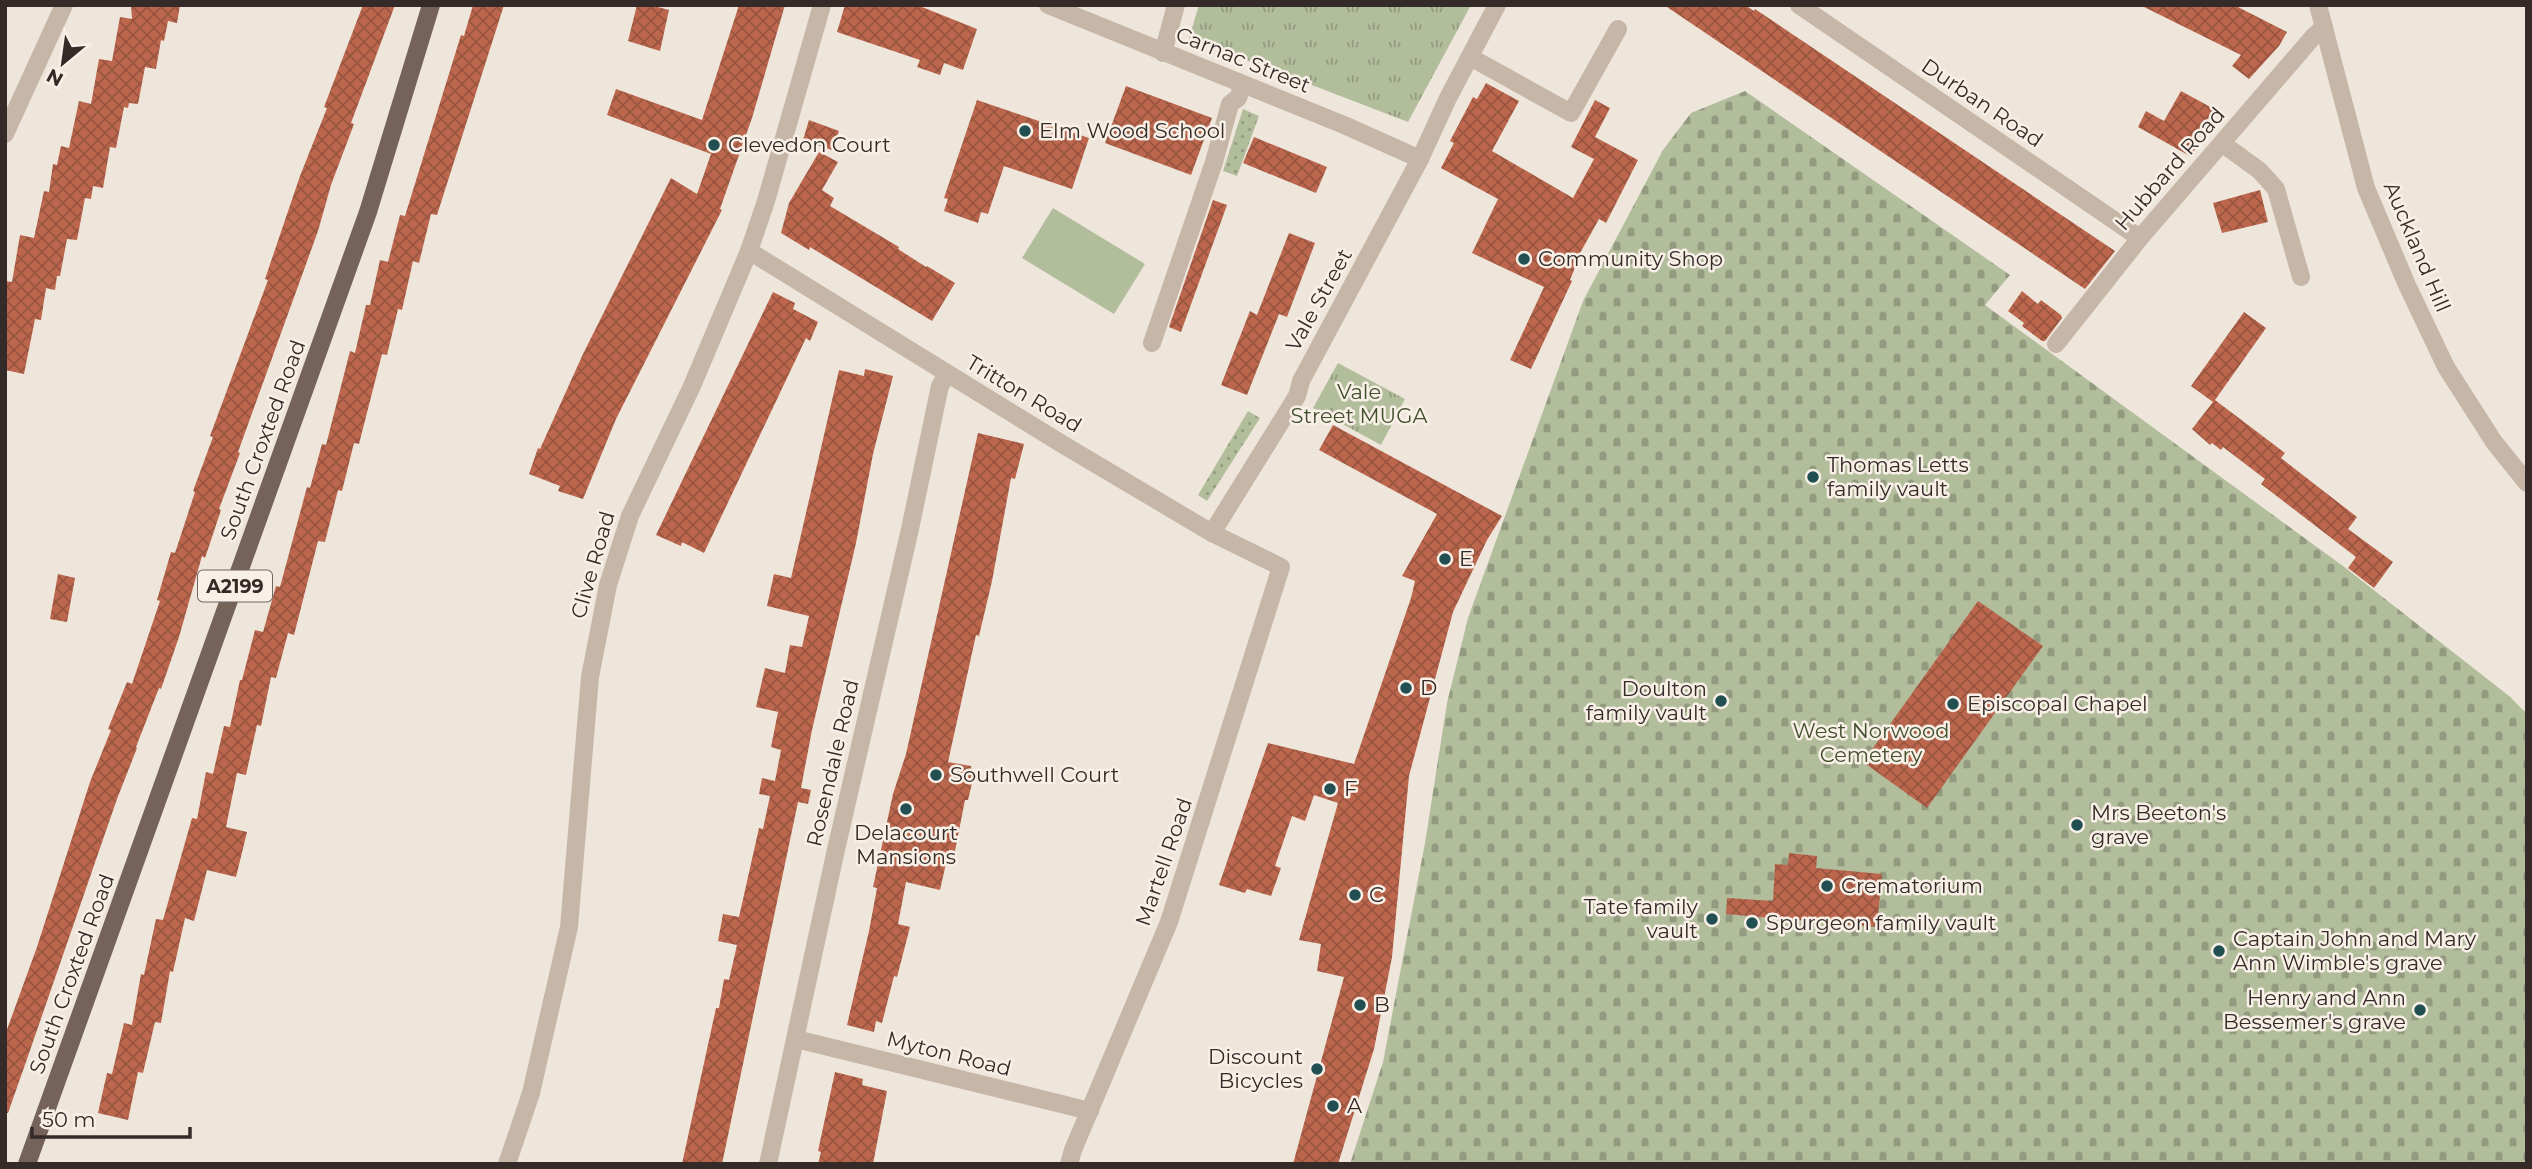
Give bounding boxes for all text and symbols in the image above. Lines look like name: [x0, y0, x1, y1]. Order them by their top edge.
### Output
street label: Carnac Street: [1172, 21, 1314, 98]
north arrow: [28, 28, 98, 98]
street label: Durban Road: [1917, 53, 2048, 152]
text: N: [43, 64, 67, 91]
street label: Hubbard Road: [2109, 102, 2230, 235]
place label: Elm Wood School: [1039, 118, 1226, 143]
marker: Elm Wood School: [1017, 123, 1033, 139]
place label: Clevedon Court: [728, 132, 891, 157]
marker: Clevedon Court: [706, 137, 722, 153]
street label: Auckland Hill: [2379, 178, 2456, 316]
street label: Vale Street: [1280, 244, 1357, 355]
place label: Community Shop: [1538, 246, 1723, 271]
marker: Community Shop: [1516, 251, 1532, 267]
street label: South Croxted Road: [215, 336, 310, 543]
street label: Tritton Road: [962, 349, 1086, 438]
park label: Vale Street MUGA: [1291, 379, 1428, 428]
place label: Thomas Letts family vault: [1827, 452, 1969, 501]
marker: Thomas Letts family vault: [1805, 469, 1821, 485]
street label: Clive Road: [565, 508, 620, 621]
place label: E: [1459, 546, 1473, 571]
marker: E: [1437, 551, 1453, 567]
road number: A2199: [198, 570, 272, 601]
place label: D: [1420, 675, 1437, 700]
place label: Doulton family vault: [1586, 676, 1707, 725]
street label: Rosendale Road: [801, 677, 864, 849]
marker: D: [1398, 680, 1414, 696]
place label: Episcopal Chapel: [1967, 691, 2148, 716]
marker: Doulton family vault: [1713, 693, 1729, 709]
marker: Episcopal Chapel: [1945, 696, 1961, 712]
park label: West Norwood Cemetery: [1793, 718, 1949, 767]
place label: Southwell Court: [950, 762, 1119, 787]
marker: Southwell Court: [928, 767, 944, 783]
place label: F: [1344, 776, 1357, 801]
marker: F: [1322, 781, 1338, 797]
street label: Martell Road: [1130, 795, 1197, 929]
place label: Mrs Beeton's grave: [2091, 800, 2226, 849]
marker: Delacourt Mansions: [898, 801, 914, 817]
marker: Mrs Beeton's grave: [2069, 817, 2085, 833]
place label: Delacourt Mansions: [854, 820, 958, 869]
street label: South Croxted Road: [24, 870, 119, 1077]
place label: Crematorium: [1841, 873, 1983, 898]
marker: Crematorium: [1819, 878, 1835, 894]
place label: C: [1369, 882, 1384, 907]
marker: C: [1347, 887, 1363, 903]
place label: Tate family vault: [1584, 894, 1699, 943]
place label: Spurgeon family vault: [1766, 910, 1997, 935]
marker: Tate family vault: [1704, 911, 1720, 927]
marker: Spurgeon family vault: [1744, 915, 1760, 931]
place label: Captain John and Mary Ann Wimble's grave: [2233, 926, 2477, 975]
marker: Captain John and Mary Ann Wimble's grave: [2211, 943, 2227, 959]
place label: Henry and Ann Bessemer's grave: [2223, 985, 2406, 1034]
place label: B: [1374, 992, 1390, 1017]
marker: B: [1352, 997, 1368, 1013]
marker: Henry and Ann Bessemer's grave: [2412, 1002, 2428, 1018]
street label: Myton Road: [884, 1026, 1014, 1081]
place label: Discount Bicycles: [1208, 1044, 1303, 1093]
marker: Discount Bicycles: [1309, 1061, 1325, 1077]
place label: A: [1347, 1093, 1363, 1118]
scale bar: [32, 1096, 189, 1140]
marker: A: [1325, 1098, 1341, 1114]
text: 50 m: [42, 1107, 96, 1132]

